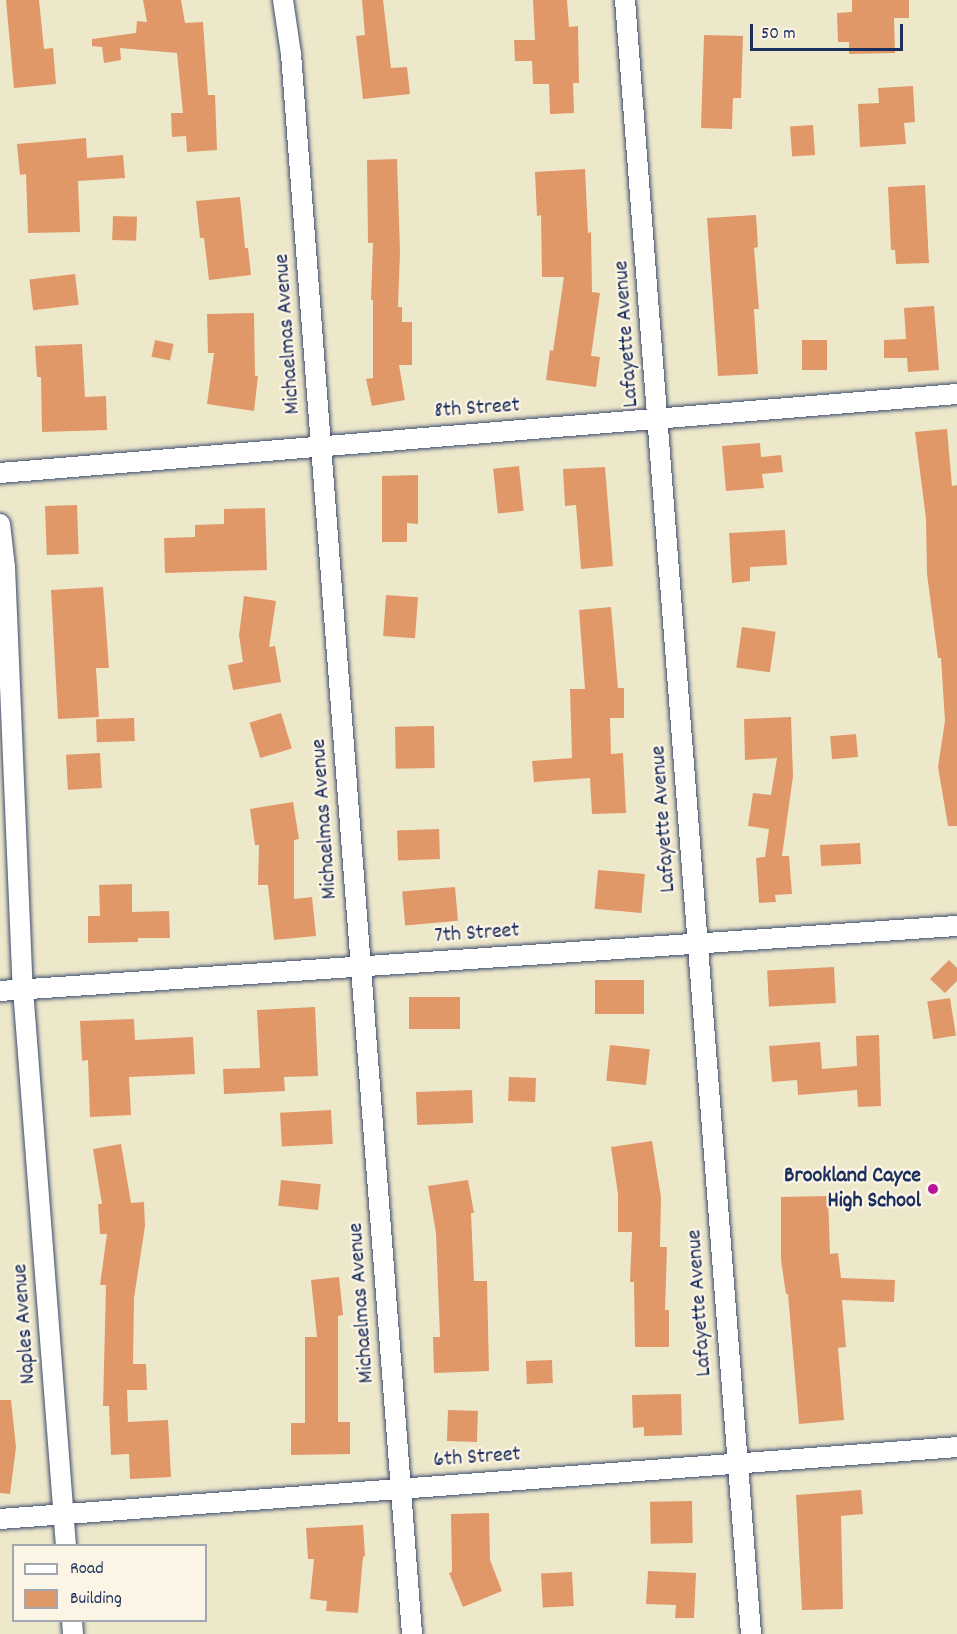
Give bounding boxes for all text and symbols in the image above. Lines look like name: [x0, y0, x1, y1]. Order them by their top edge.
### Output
scale bar: [753, 12, 906, 50]
text: 50 m: [761, 22, 796, 47]
street label: Michaelmas Avenue: [269, 253, 307, 415]
street label: Lafayette Avenue: [609, 260, 645, 408]
street label: 8th Street: [433, 393, 521, 425]
street label: Michaelmas Avenue: [306, 738, 344, 900]
street label: Lafayette Avenue: [646, 745, 682, 893]
street label: 7th Street: [434, 918, 520, 950]
place label: Brookland Cayce High School: [784, 1163, 921, 1214]
marker: Brookland Cayce High School: [926, 1182, 940, 1196]
street label: Michaelmas Avenue: [343, 1222, 381, 1384]
street label: Lafayette Avenue: [682, 1229, 718, 1377]
street label: Naples Avenue: [8, 1263, 42, 1385]
street label: 6th Street: [432, 1442, 522, 1474]
legend: [12, 1544, 207, 1622]
text: Road: [70, 1557, 104, 1582]
text: Building: [70, 1587, 122, 1612]

